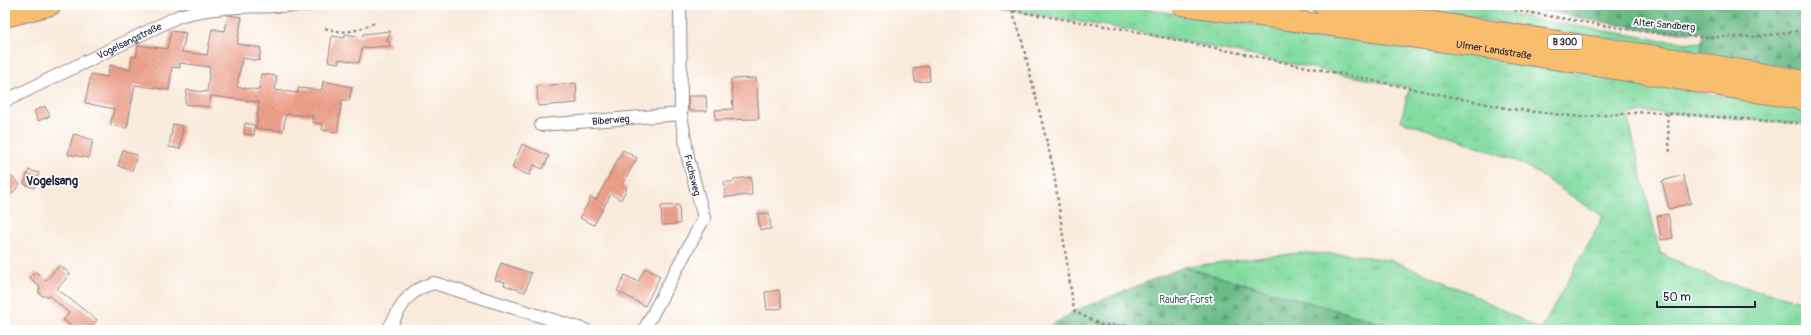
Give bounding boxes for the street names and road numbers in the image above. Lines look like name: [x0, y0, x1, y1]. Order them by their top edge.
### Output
street label: Alter Sandberg: [1632, 16, 1696, 34]
street label: Vogelsangstraße: [95, 20, 164, 62]
road number: B 300: [1548, 35, 1582, 49]
street label: Ulmer Landstraße: [1455, 39, 1532, 62]
street label: Biberweg: [592, 113, 630, 128]
street label: Fuchsweg: [681, 153, 703, 197]

